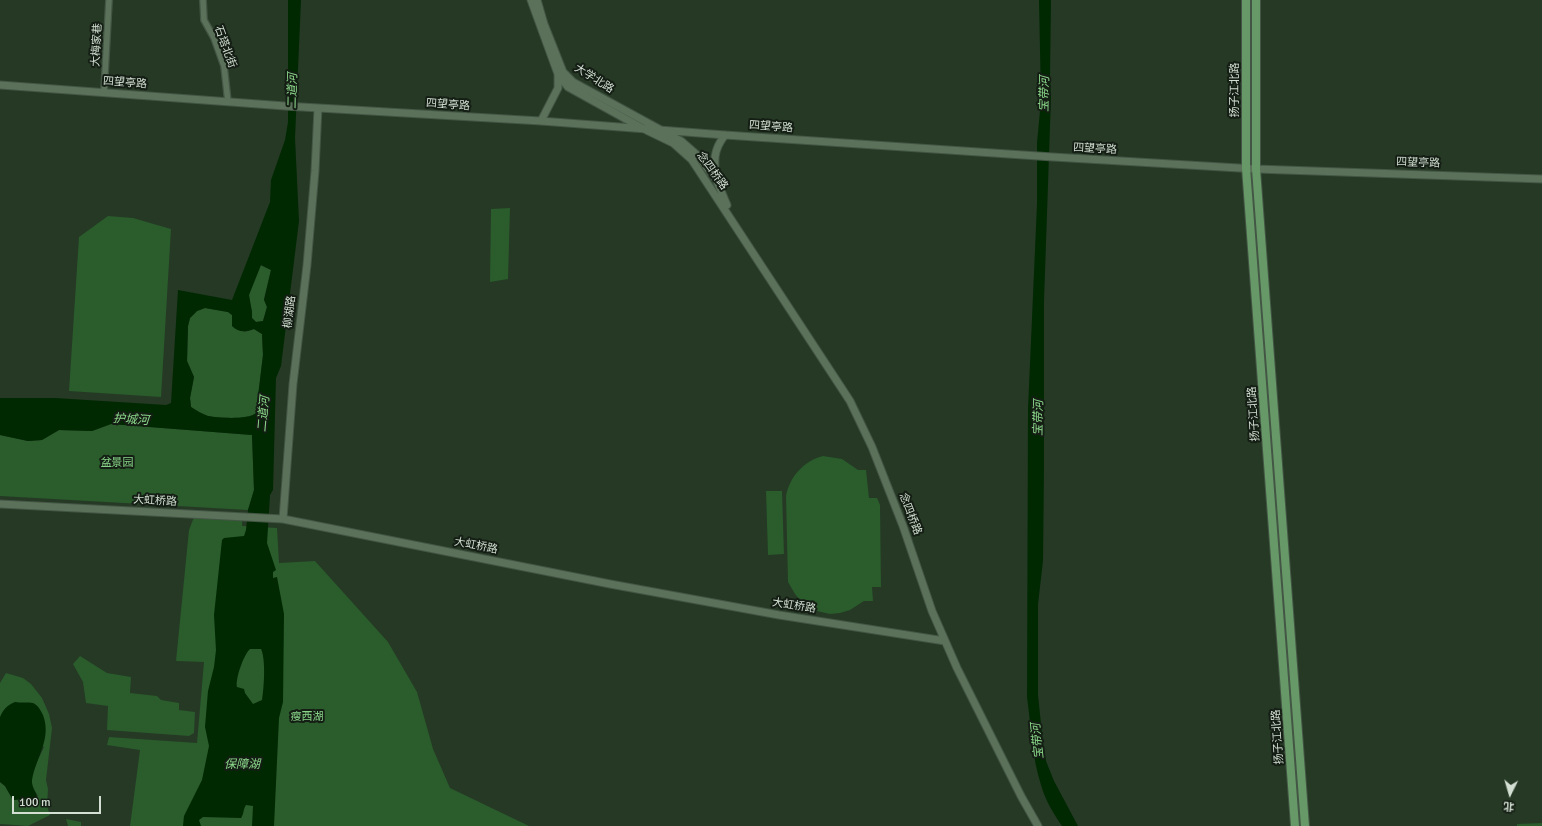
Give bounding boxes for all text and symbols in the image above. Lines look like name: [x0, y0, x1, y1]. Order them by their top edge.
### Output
street label: 大梅家巷: [89, 23, 105, 67]
street label: 石塔北街: [211, 24, 239, 70]
street label: 大学北路: [572, 62, 616, 96]
street label: 扬子江北路: [1228, 63, 1242, 117]
water label: 二道河: [285, 73, 301, 109]
street label: 四望亭路: [103, 75, 147, 91]
water label: 宝带河: [1037, 76, 1053, 112]
street label: 四望亭路: [426, 97, 470, 113]
street label: 四望亭路: [749, 119, 793, 135]
street label: 四望亭路: [1073, 141, 1117, 157]
street label: 念四桥路: [694, 149, 730, 193]
street label: 四望亭路: [1396, 156, 1440, 170]
street label: 柳湖路: [281, 295, 299, 329]
street label: 扬子江北路: [1245, 386, 1263, 442]
water label: 二道河: [255, 395, 273, 433]
water label: 宝带河: [1031, 400, 1047, 436]
water label: 护城河: [113, 412, 149, 428]
park label: 盆景园: [101, 456, 133, 470]
street label: 念四桥路: [896, 491, 924, 537]
street label: 大虹桥路: [133, 493, 177, 509]
street label: 大虹桥路: [453, 535, 499, 557]
street label: 大虹桥路: [771, 596, 817, 616]
street label: 扬子江北路: [1269, 709, 1287, 765]
park label: 瘦西湖: [291, 710, 323, 724]
water label: 宝带河: [1029, 722, 1047, 760]
water label: 保障湖: [224, 758, 260, 772]
north arrow: [1490, 774, 1530, 814]
scale bar: [14, 788, 103, 814]
text: 100 m: [19, 795, 51, 810]
text: 北: [1503, 799, 1515, 813]

